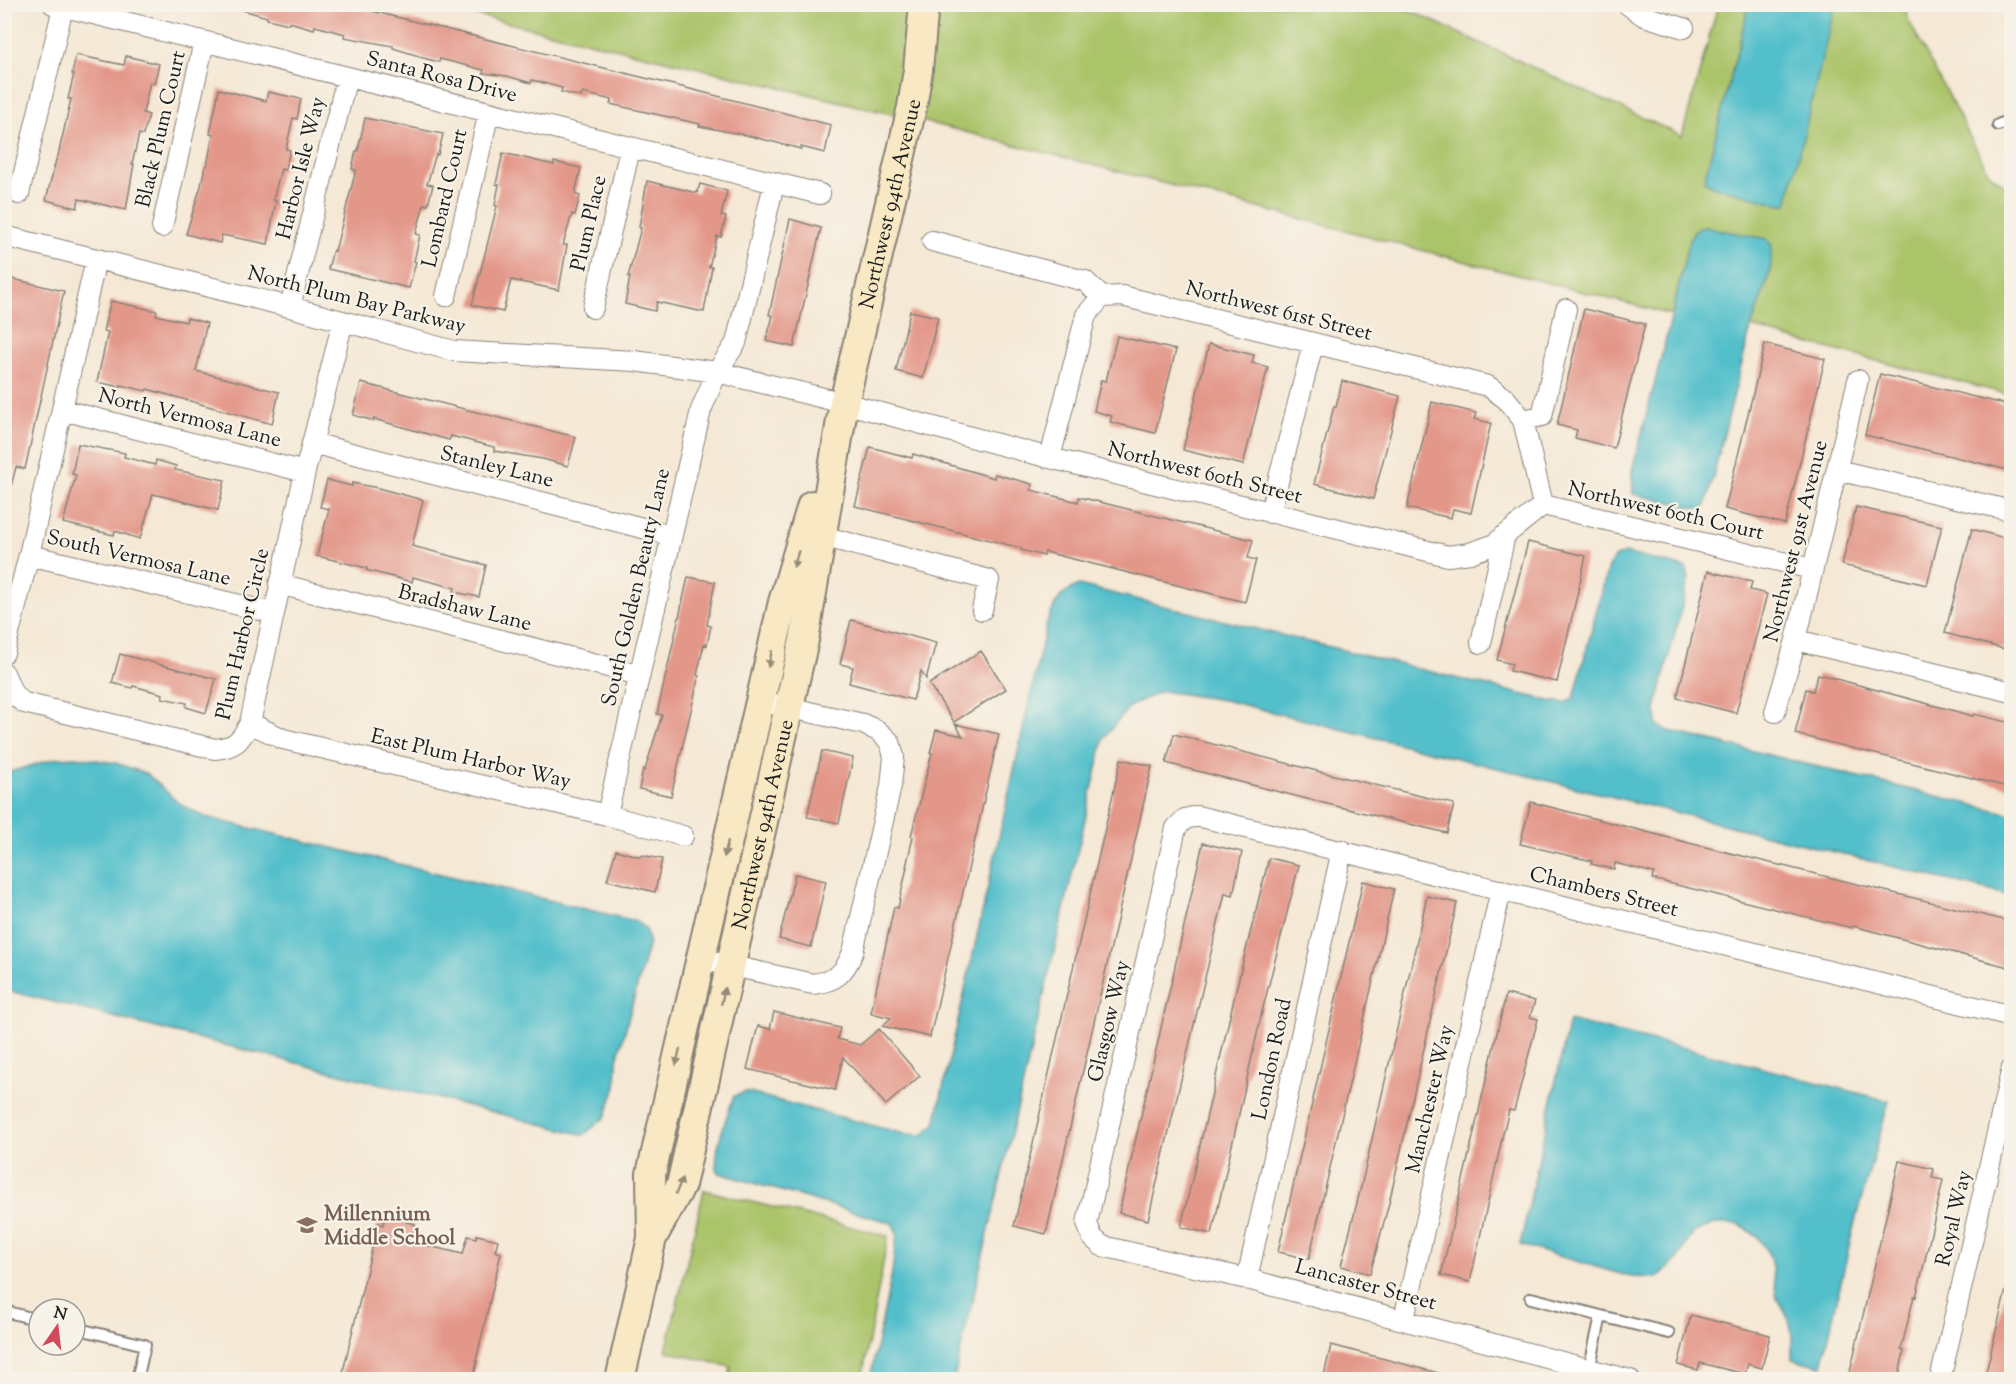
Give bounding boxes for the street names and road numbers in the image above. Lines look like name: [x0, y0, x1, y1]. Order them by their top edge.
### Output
street label: Santa Rosa Drive: [363, 45, 520, 111]
street label: Black Plum Court: [129, 48, 195, 211]
street label: Harbor Isle Way: [270, 94, 334, 243]
street label: Northwest 94th Avenue: [853, 97, 930, 312]
street label: Lombard Court: [415, 126, 476, 271]
street label: Plum Place: [564, 172, 616, 274]
street label: North Plum Bay Parkway: [244, 259, 469, 343]
street label: Northwest 61st Street: [1182, 274, 1375, 350]
street label: North Vermosa Lane: [95, 382, 284, 456]
street label: Northwest 60th Street: [1104, 435, 1305, 513]
street label: Northwest 91st Avenue: [1757, 437, 1837, 646]
street label: Stanley Lane: [437, 439, 557, 497]
street label: South Golden Beauty Lane: [595, 465, 679, 709]
street label: Northwest 60th Court: [1565, 475, 1767, 549]
street label: South Vermosa Lane: [44, 523, 234, 595]
street label: Plum Harbor Circle: [210, 546, 278, 723]
street label: Bradshaw Lane: [394, 578, 535, 640]
street label: Northwest 94th Avenue: [726, 717, 803, 933]
street label: East Plum Harbor Way: [367, 722, 574, 798]
street label: Chambers Street: [1526, 860, 1681, 926]
street label: Glasgow Way: [1081, 957, 1139, 1085]
street label: London Road: [1245, 996, 1301, 1123]
street label: Manchester Way: [1399, 1022, 1463, 1177]
street label: Royal Way: [1929, 1167, 1981, 1269]
street label: Lancaster Street: [1291, 1253, 1440, 1319]

